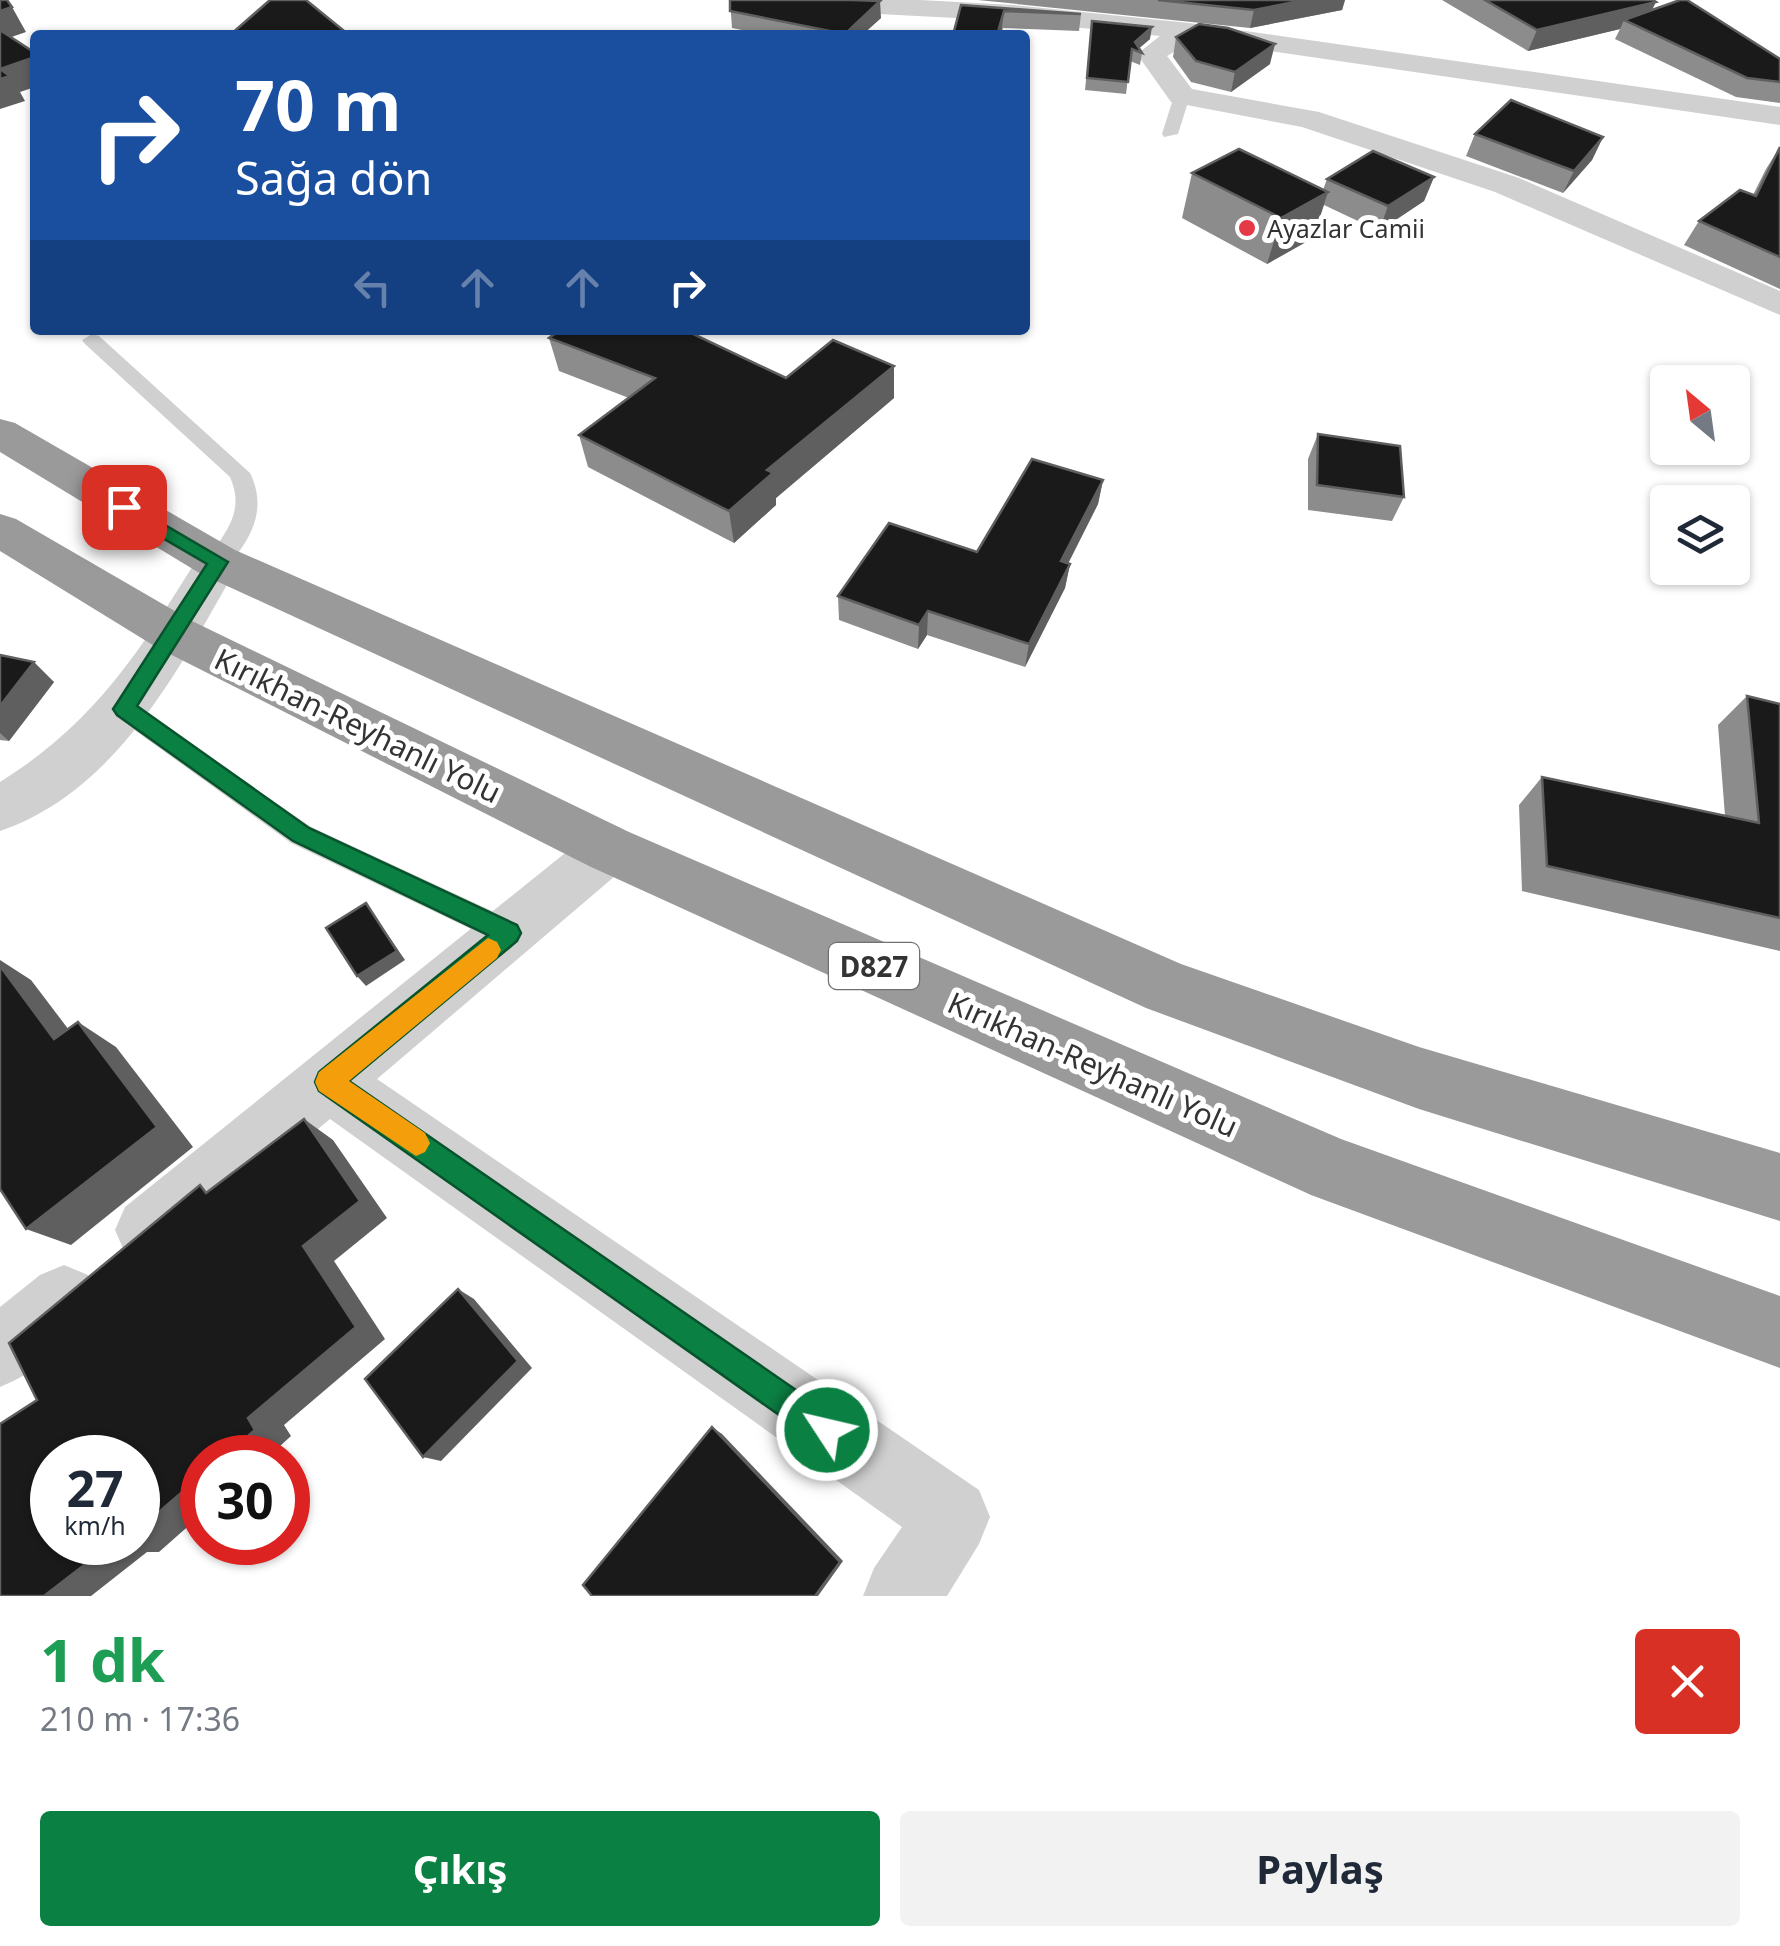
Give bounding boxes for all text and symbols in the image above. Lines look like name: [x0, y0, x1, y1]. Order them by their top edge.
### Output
text: 70 m: [235, 56, 402, 152]
icon: right: [70, 70, 200, 200]
text: Sağa dön: [235, 147, 432, 208]
place label: Ayazlar Camii: [1267, 211, 1425, 245]
marker: Ayazlar Camii: [1236, 217, 1258, 239]
icon: left: [345, 260, 400, 315]
icon: ahead: [450, 260, 505, 315]
icon: ahead: [555, 260, 610, 315]
icon: right: [660, 260, 715, 315]
north arrow: [1650, 365, 1750, 465]
map controls: [1650, 365, 1750, 585]
pin: [82, 465, 167, 550]
icon: arrive: [97, 480, 152, 535]
button: layers: [1650, 485, 1750, 585]
street label: Kırıkhan-Reyhanlı Yolu: [208, 638, 508, 812]
road number: D827: [829, 943, 919, 989]
street label: Kırıkhan-Reyhanlı Yolu: [941, 982, 1245, 1146]
position arrow: [775, 1378, 879, 1482]
speed limit sign: 30: [180, 1435, 310, 1565]
text: 27: [66, 1454, 124, 1522]
text: km/h: [64, 1508, 126, 1542]
text: 1 dk: [40, 1618, 165, 1700]
button: close: [1635, 1629, 1740, 1734]
text: 210 m · 17:36: [40, 1697, 240, 1740]
button: Çıkış: [40, 1811, 880, 1926]
button: Paylaş: [900, 1811, 1740, 1926]

